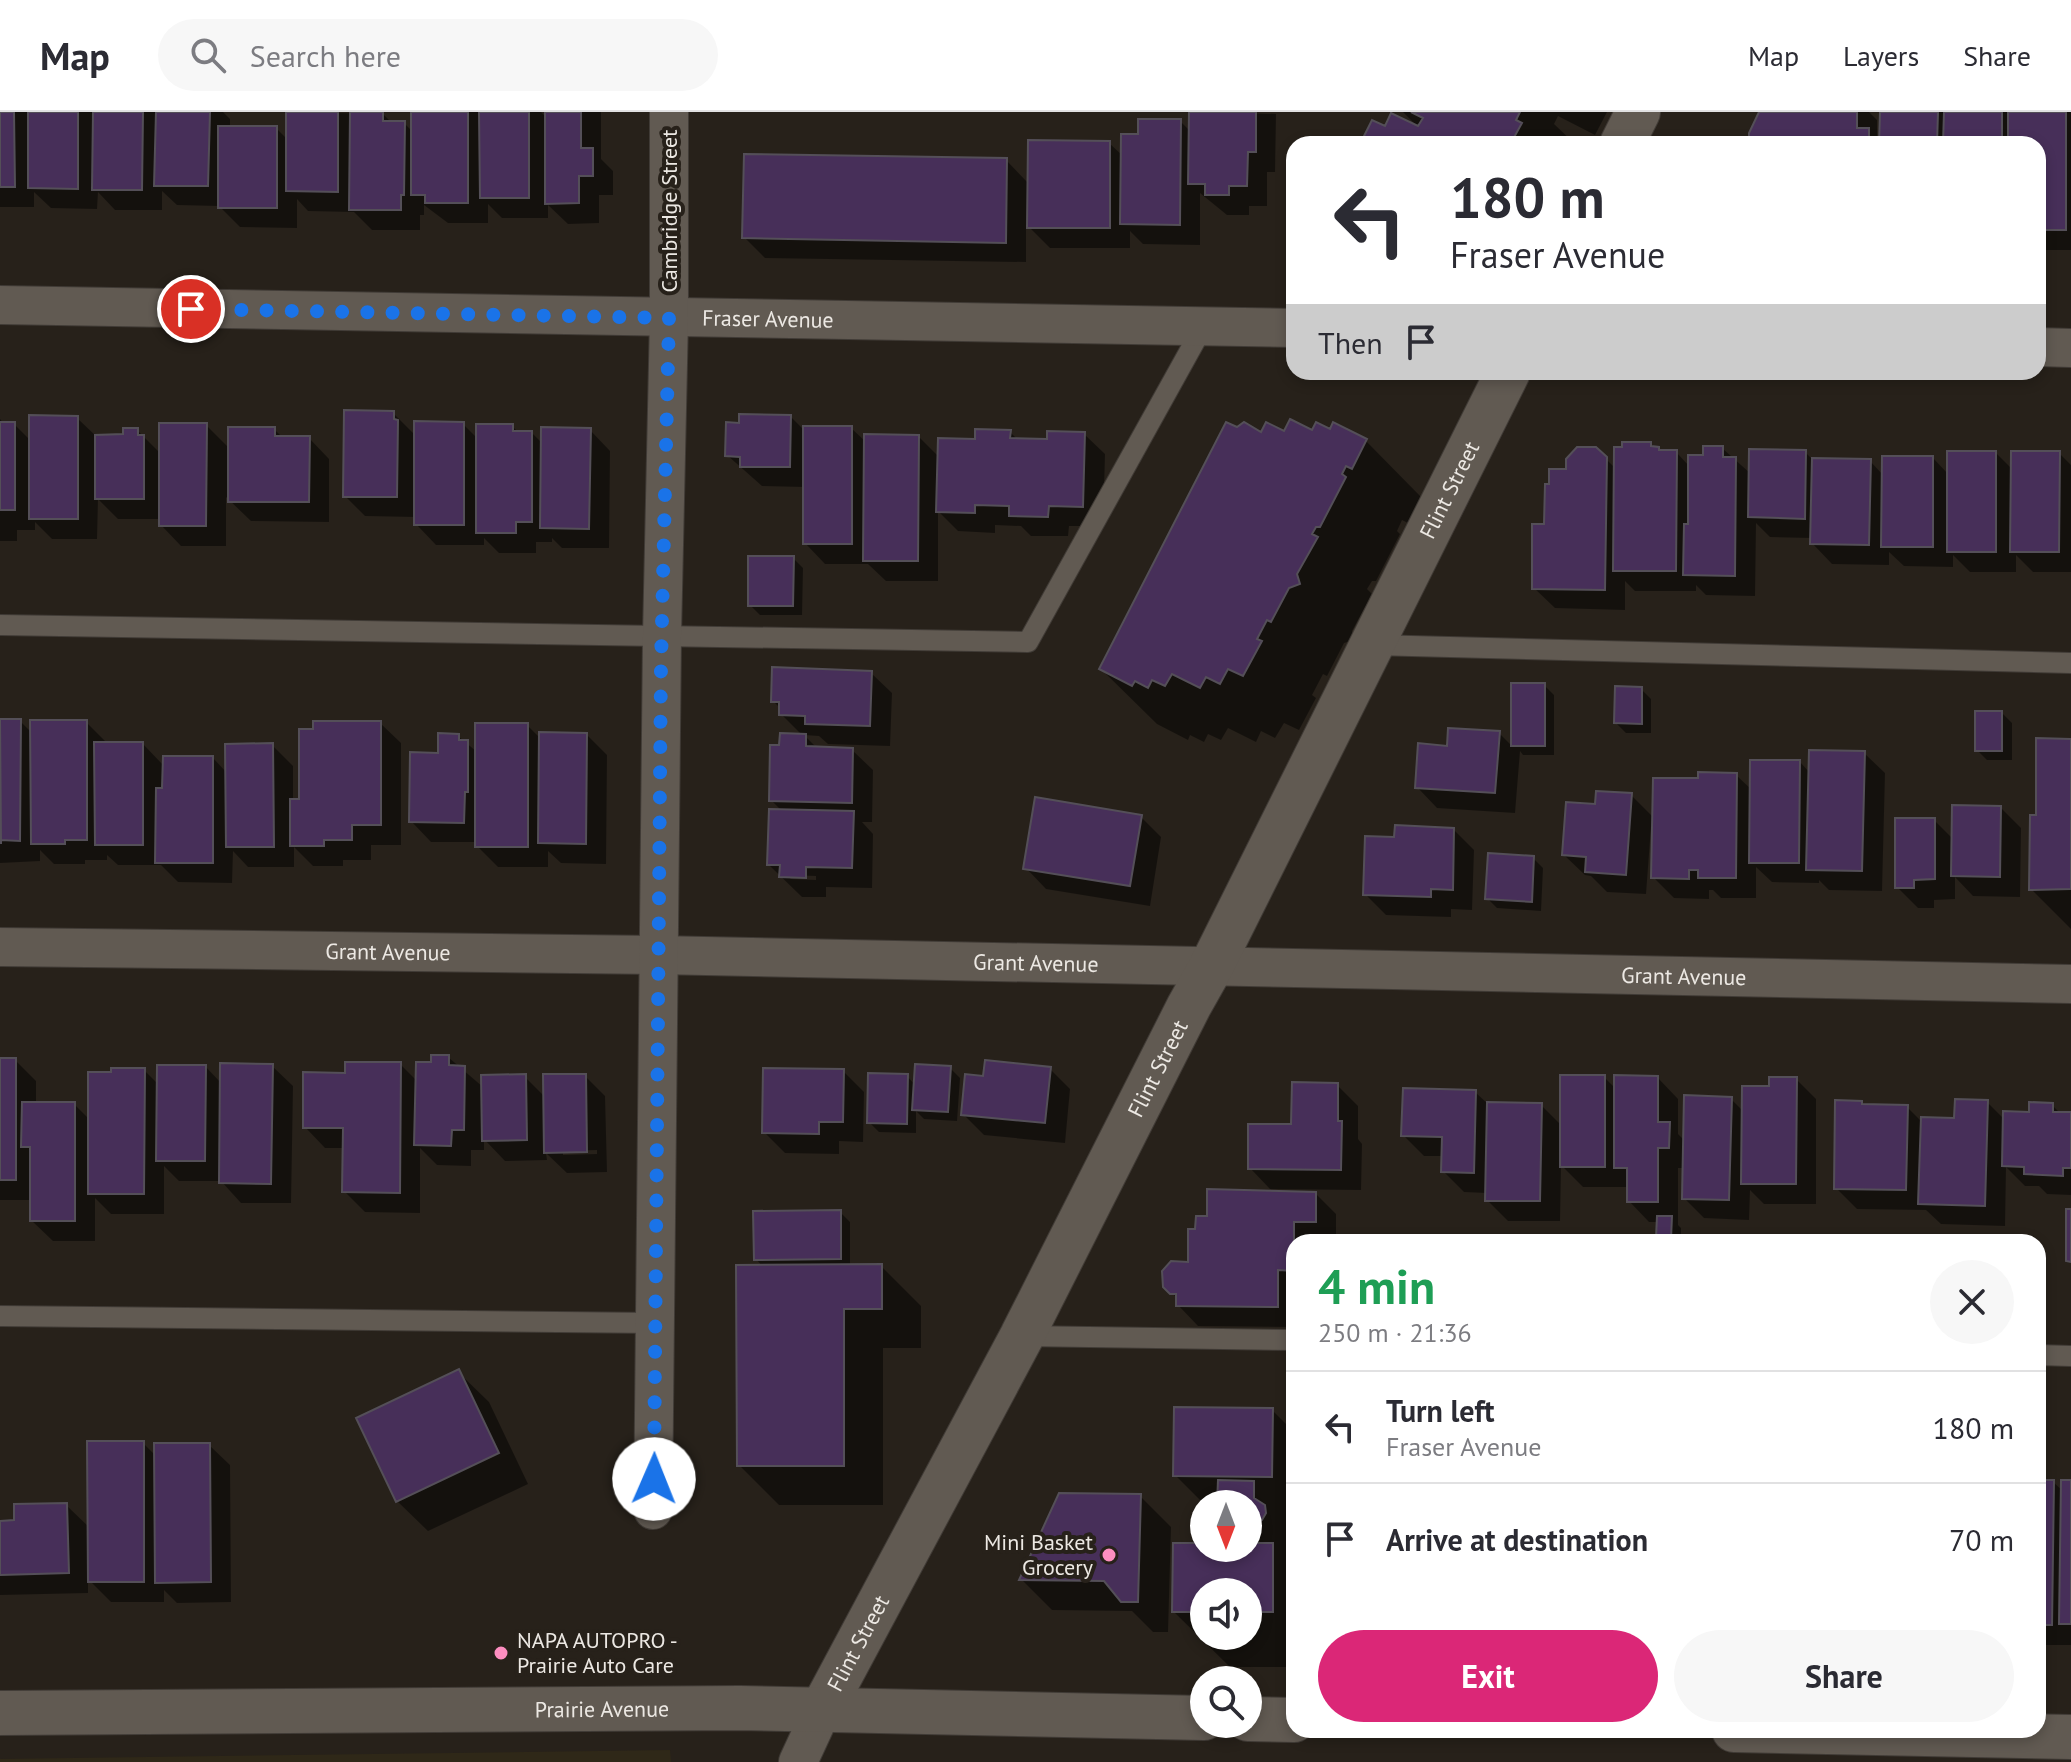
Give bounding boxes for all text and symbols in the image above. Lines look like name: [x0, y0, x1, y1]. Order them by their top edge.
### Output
search box: [158, 19, 718, 91]
text: Map: [40, 31, 110, 80]
icon: search: [186, 33, 230, 77]
text: Search here: [250, 36, 401, 75]
text: Map: [1748, 37, 1799, 74]
text: Layers: [1843, 37, 1919, 74]
text: Share: [1963, 37, 2031, 74]
street label: Cambridge Street: [655, 129, 683, 293]
text: 180 m: [1450, 161, 1605, 233]
icon: left: [1318, 168, 1422, 272]
text: Fraser Avenue: [1450, 231, 1665, 278]
pin: [157, 275, 225, 343]
icon: arrive: [169, 287, 213, 331]
street label: Fraser Avenue: [702, 303, 834, 334]
icon: arrive: [1399, 320, 1443, 364]
text: Then: [1318, 323, 1383, 362]
street label: Flint Street: [1413, 436, 1485, 543]
street label: Grant Avenue: [325, 937, 451, 966]
street label: Grant Avenue: [973, 947, 1099, 978]
street label: Grant Avenue: [1621, 961, 1747, 991]
street label: Flint Street: [1121, 1015, 1194, 1122]
text: 4 min: [1318, 1255, 1435, 1317]
button: close: [1930, 1260, 2014, 1344]
text: 250 m · 21:36: [1318, 1316, 1472, 1349]
text: Turn left: [1386, 1391, 1494, 1430]
icon: left: [1318, 1405, 1362, 1449]
text: 180 m: [1933, 1408, 2014, 1447]
text: Fraser Avenue: [1386, 1430, 1541, 1463]
position arrow: [612, 1437, 696, 1521]
north arrow: [1190, 1490, 1262, 1562]
map controls: [1190, 1490, 1262, 1738]
icon: arrive: [1318, 1517, 1362, 1561]
text: Arrive at destination: [1386, 1520, 1648, 1559]
text: 70 m: [1949, 1520, 2014, 1559]
place label: Mini Basket Grocery: [984, 1528, 1094, 1581]
marker: Mini Basket Grocery: [1100, 1546, 1118, 1564]
button: sound: [1190, 1578, 1262, 1650]
street label: Flint Street: [821, 1589, 895, 1696]
place label: NAPA AUTOPRO - Prairie Auto Care: [517, 1626, 678, 1679]
button: Exit: [1318, 1630, 1658, 1722]
button: Share: [1674, 1630, 2014, 1722]
marker: NAPA AUTOPRO - Prairie Auto Care: [492, 1644, 510, 1662]
button: search: [1190, 1666, 1262, 1738]
street label: Prairie Avenue: [535, 1694, 669, 1723]

